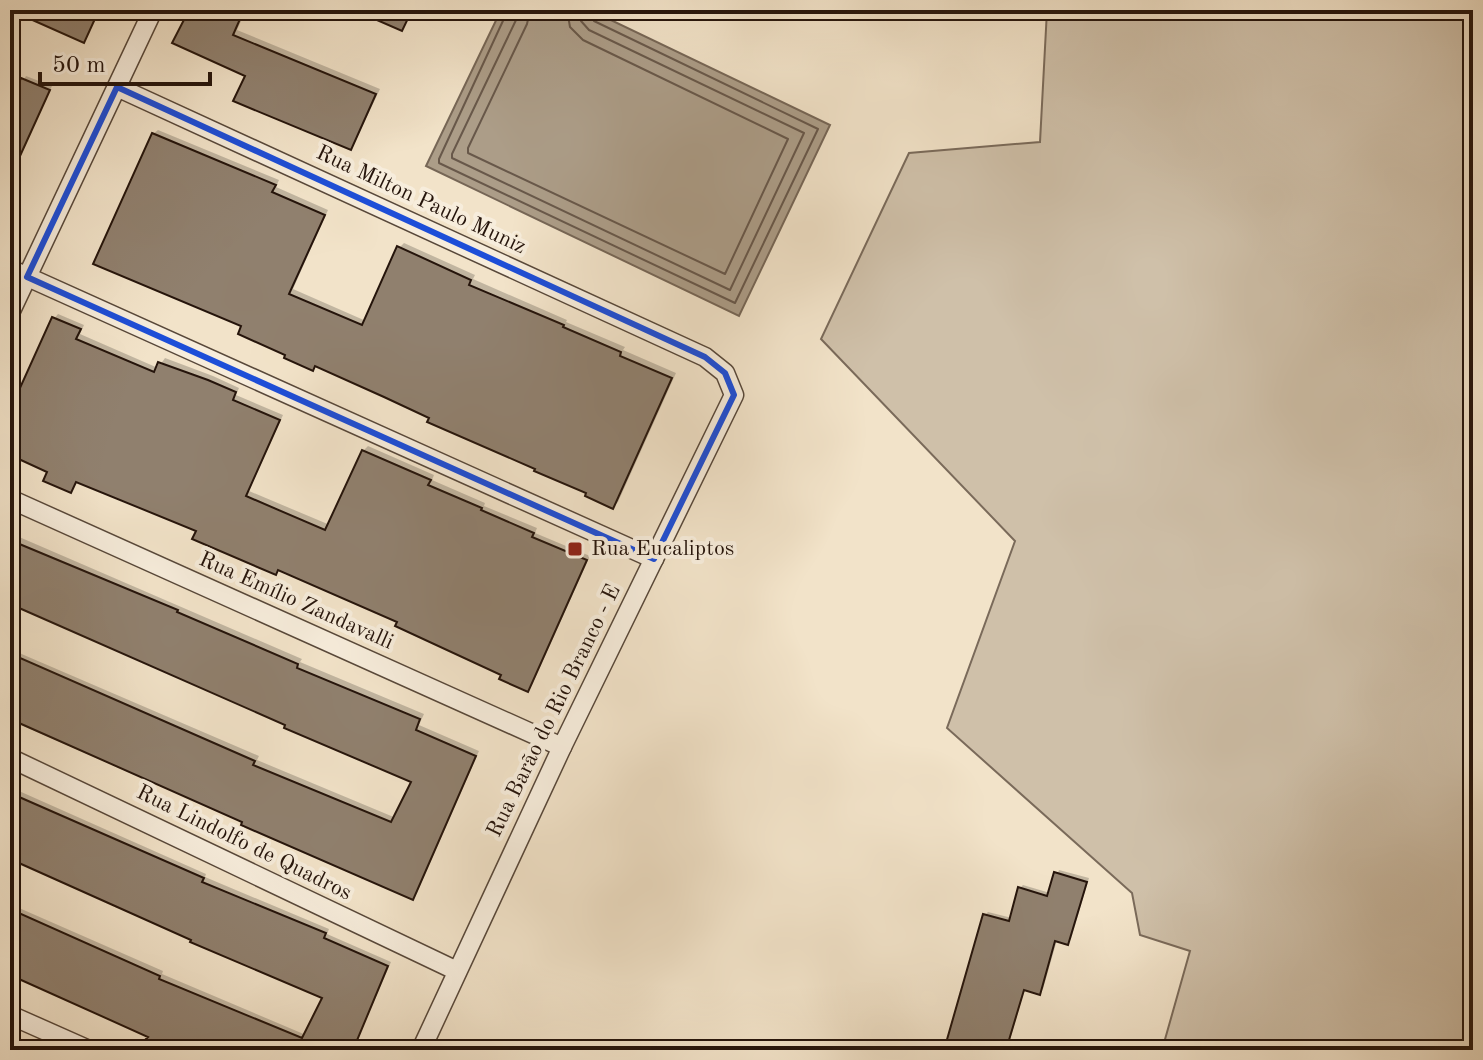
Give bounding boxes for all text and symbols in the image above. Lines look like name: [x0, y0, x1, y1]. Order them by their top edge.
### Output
scale bar: [40, 36, 210, 86]
text: 50 m: [52, 54, 106, 78]
street label: Rua Milton Paulo Muniz: [313, 142, 529, 258]
place label: Rua Eucaliptos: [591, 538, 734, 560]
marker: Rua Eucaliptos: [566, 540, 584, 558]
street label: Rua Emílio Zandavalli: [195, 548, 397, 654]
street label: Rua Barão do Rio Branco - E: [483, 581, 625, 841]
street label: Rua Lindolfo de Quadros: [133, 781, 355, 905]

